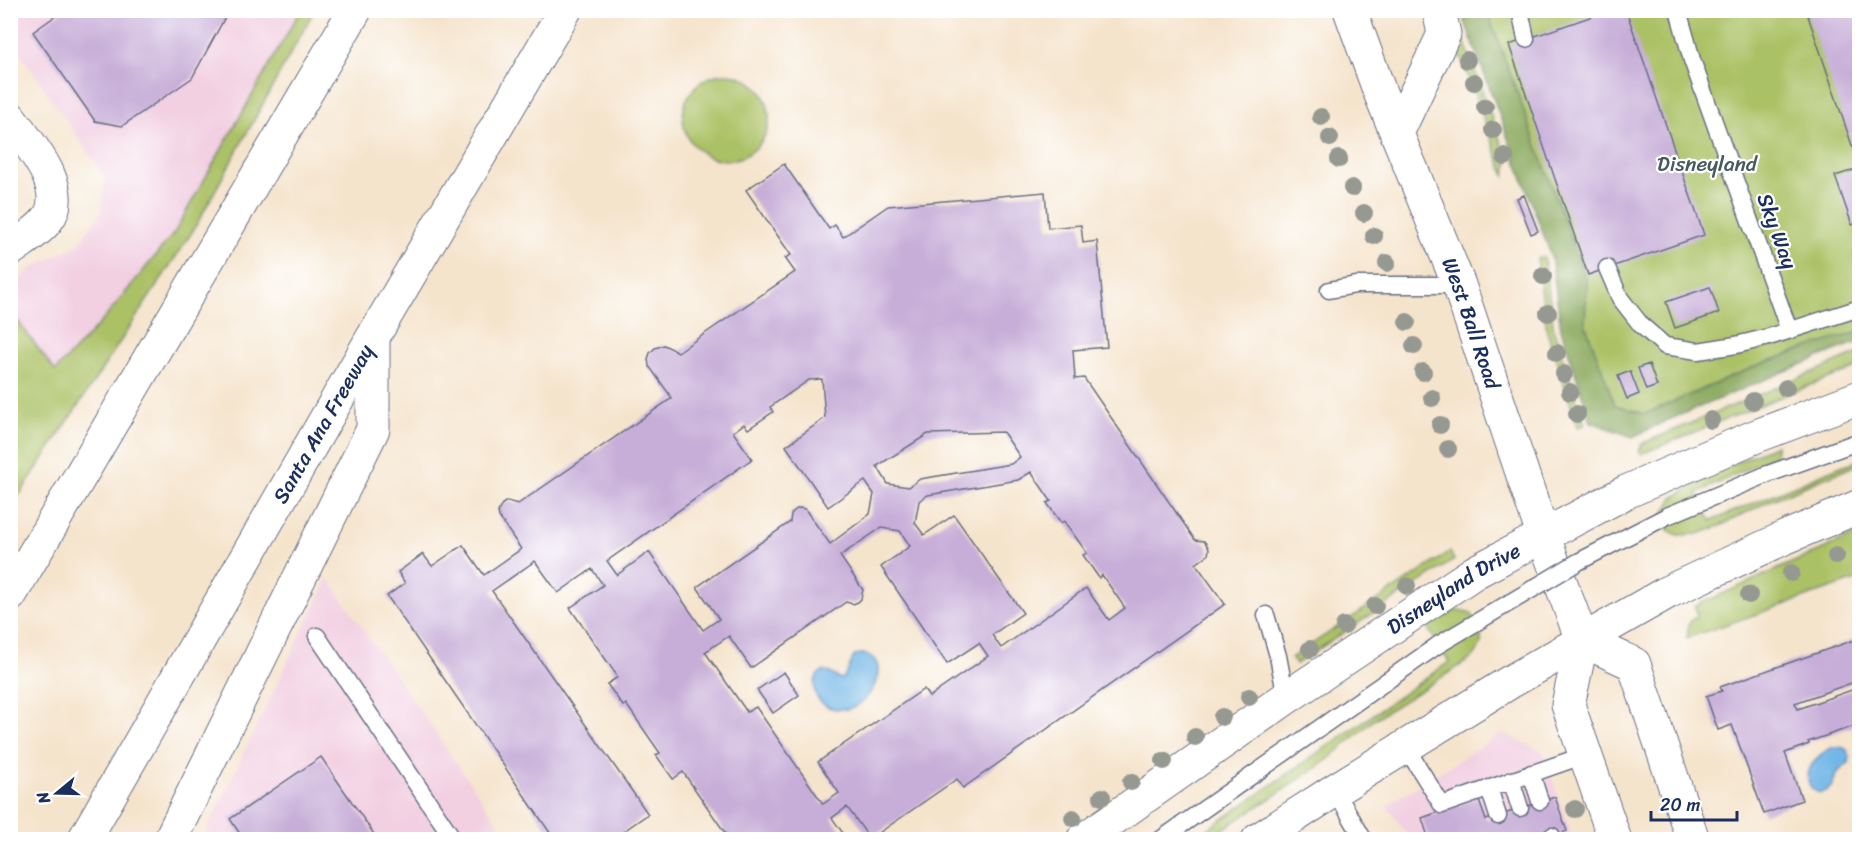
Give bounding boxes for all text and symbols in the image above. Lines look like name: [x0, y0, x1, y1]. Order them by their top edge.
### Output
park label: Disneyland: [1657, 145, 1759, 183]
street label: Sky Way: [1746, 188, 1808, 275]
street label: West Ball Road: [1431, 251, 1512, 396]
street label: Santa Ana Freeway: [262, 337, 384, 511]
street label: Disneyland Drive: [1378, 532, 1528, 645]
north arrow: [27, 763, 87, 823]
scale bar: [1651, 784, 1736, 822]
text: N: [27, 787, 59, 809]
text: 20 m: [1660, 789, 1700, 821]

